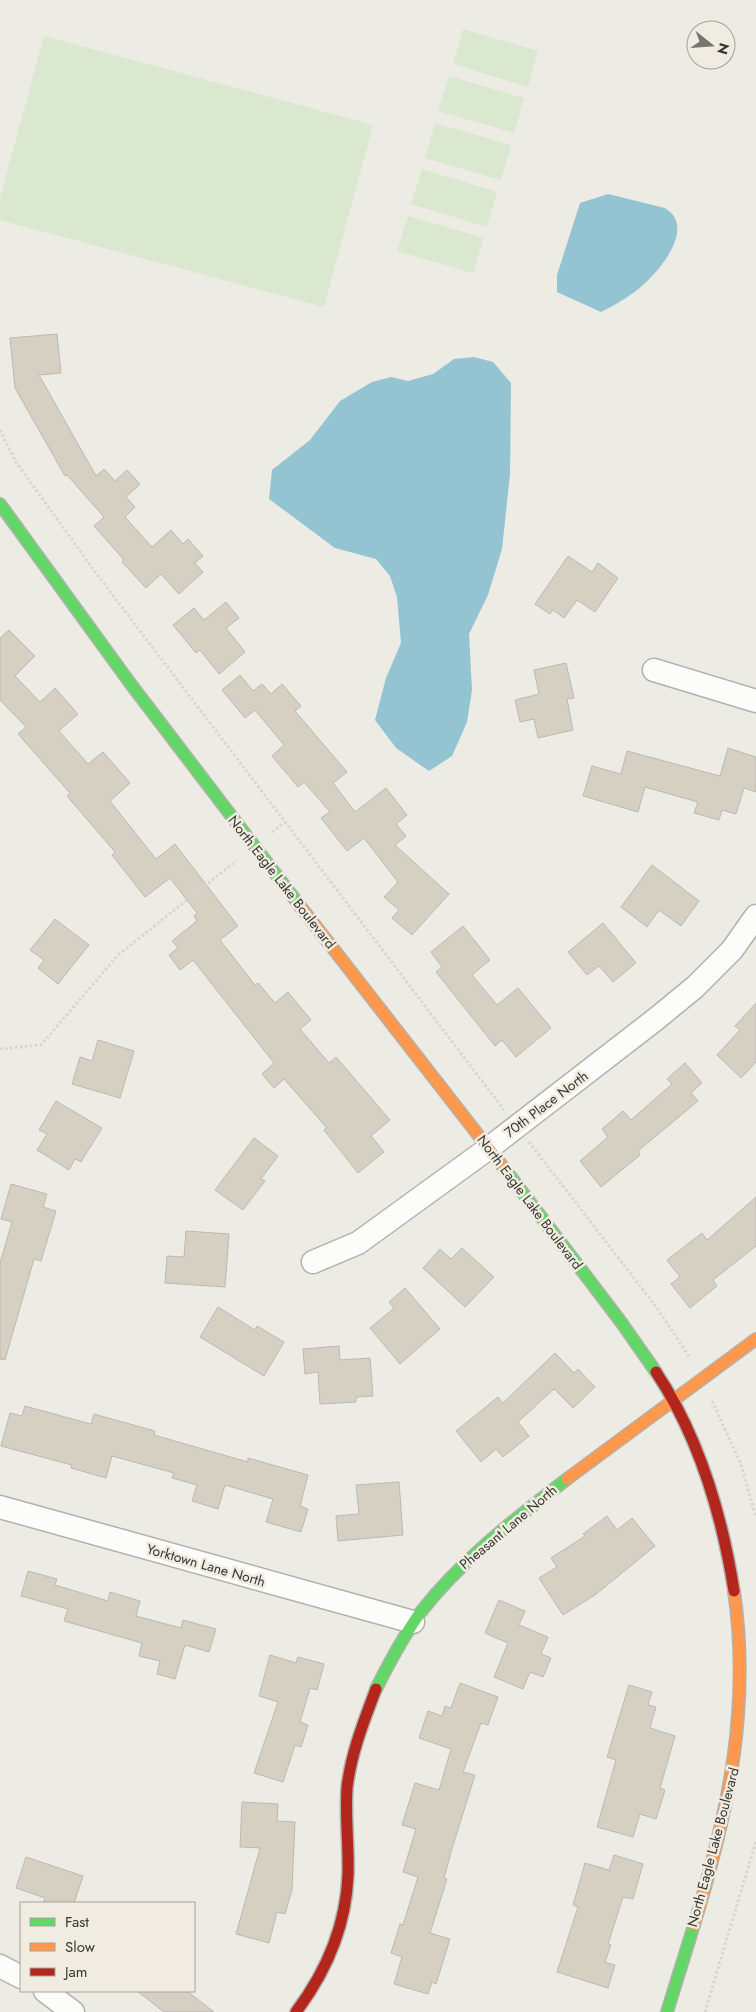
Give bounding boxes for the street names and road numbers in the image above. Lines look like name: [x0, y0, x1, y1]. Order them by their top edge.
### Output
street label: North Eagle Lake Boulevard: [224, 811, 340, 953]
street label: 70th Place North: [500, 1066, 592, 1142]
street label: North Eagle Lake Boulevard: [473, 1130, 587, 1274]
street label: Pheasant Lane North: [455, 1480, 561, 1574]
street label: Yorktown Lane North: [144, 1538, 268, 1592]
street label: North Eagle Lake Boulevard: [682, 1765, 744, 1929]

